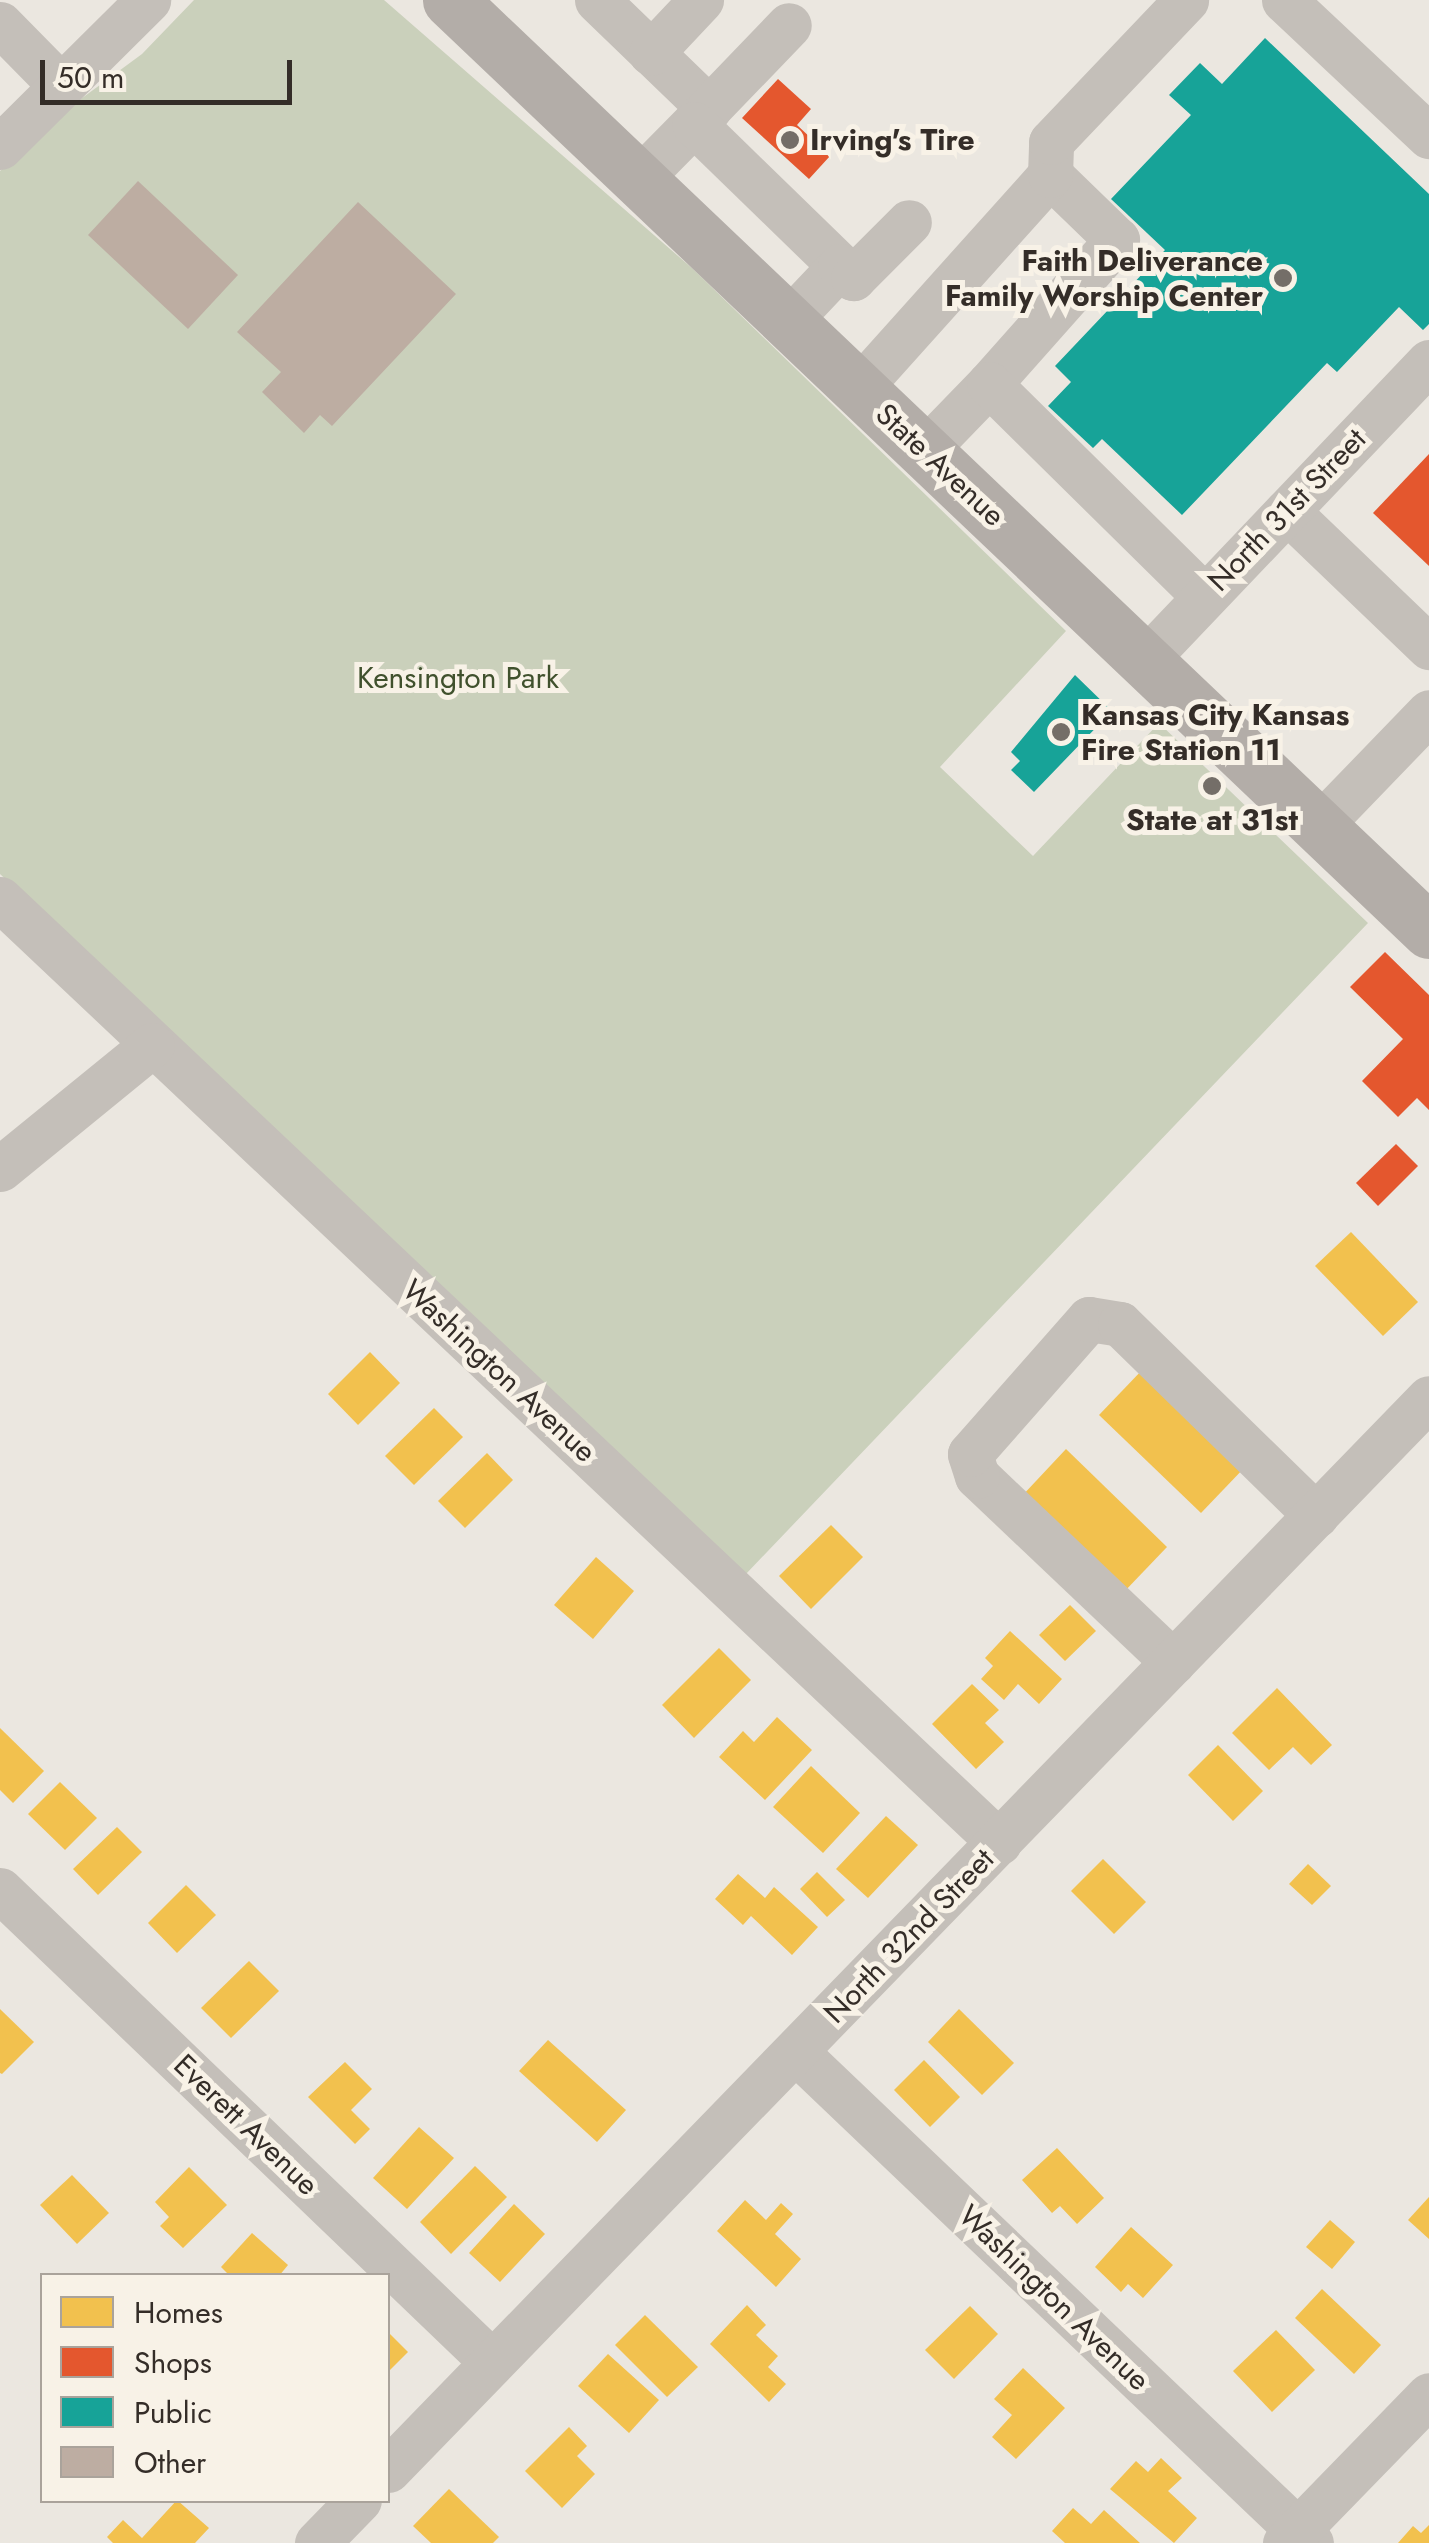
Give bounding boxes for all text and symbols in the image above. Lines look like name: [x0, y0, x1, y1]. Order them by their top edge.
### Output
scale bar: [45, 40, 298, 102]
text: 50 m: [57, 56, 124, 99]
place label: Irving's Tire: [810, 122, 975, 158]
marker: Irving's Tire: [779, 129, 801, 151]
place label: Faith Deliverance Family Worship Center: [945, 243, 1263, 314]
marker: Faith Deliverance Family Worship Center: [1272, 267, 1294, 289]
street label: State Avenue: [868, 396, 1012, 534]
street label: North 31st Street: [1201, 421, 1373, 599]
park label: Kensington Park: [357, 660, 559, 696]
place label: Kansas City Kansas Fire Station 11: [1081, 697, 1349, 768]
marker: Kansas City Kansas Fire Station 11: [1050, 721, 1072, 743]
marker: State at 31st: [1201, 775, 1223, 797]
place label: State at 31st: [1126, 802, 1298, 838]
street label: Washington Avenue: [395, 1272, 603, 1470]
street label: North 32nd Street: [817, 1841, 1001, 2031]
street label: Everett Avenue: [166, 2047, 326, 2203]
street label: Washington Avenue: [951, 2198, 1157, 2398]
legend: [40, 2273, 390, 2503]
text: Homes: [134, 2291, 223, 2334]
text: Shops: [134, 2341, 212, 2384]
text: Public: [134, 2391, 212, 2434]
text: Other: [134, 2441, 206, 2484]

